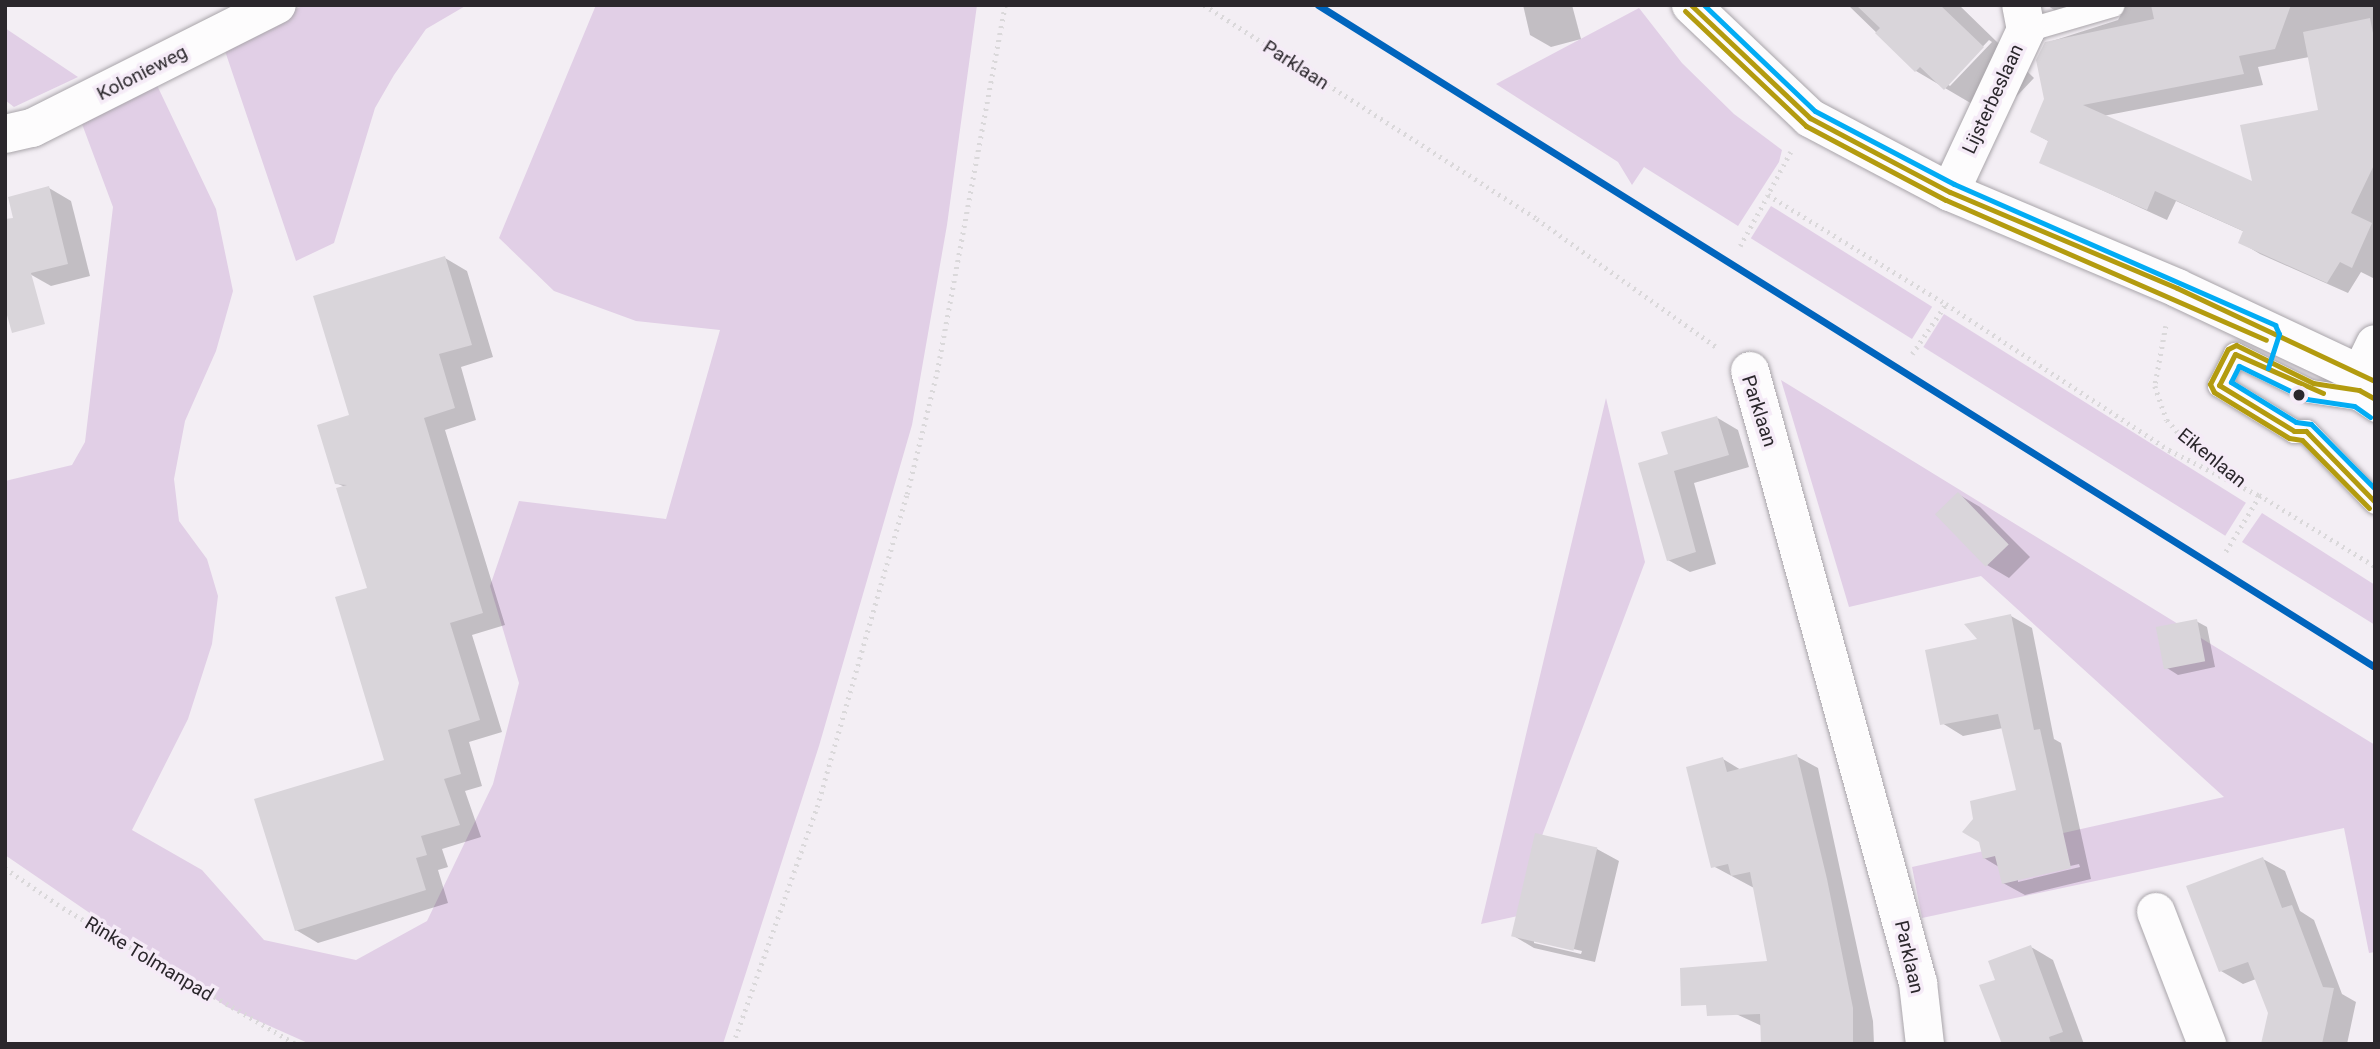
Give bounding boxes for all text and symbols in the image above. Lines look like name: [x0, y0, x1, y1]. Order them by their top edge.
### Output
street label: Parklaan: [1259, 35, 1333, 95]
street label: Kolonieweg: [93, 41, 191, 105]
street label: Lijsterbeslaan: [1958, 41, 2028, 157]
street label: Parklaan: [1737, 372, 1781, 450]
unlabelled marker: [2292, 388, 2306, 402]
street label: Eikenlaan: [2173, 424, 2251, 492]
street label: Rinke Tolmanpad: [80, 912, 218, 1006]
street label: Parklaan: [1890, 918, 1928, 996]

